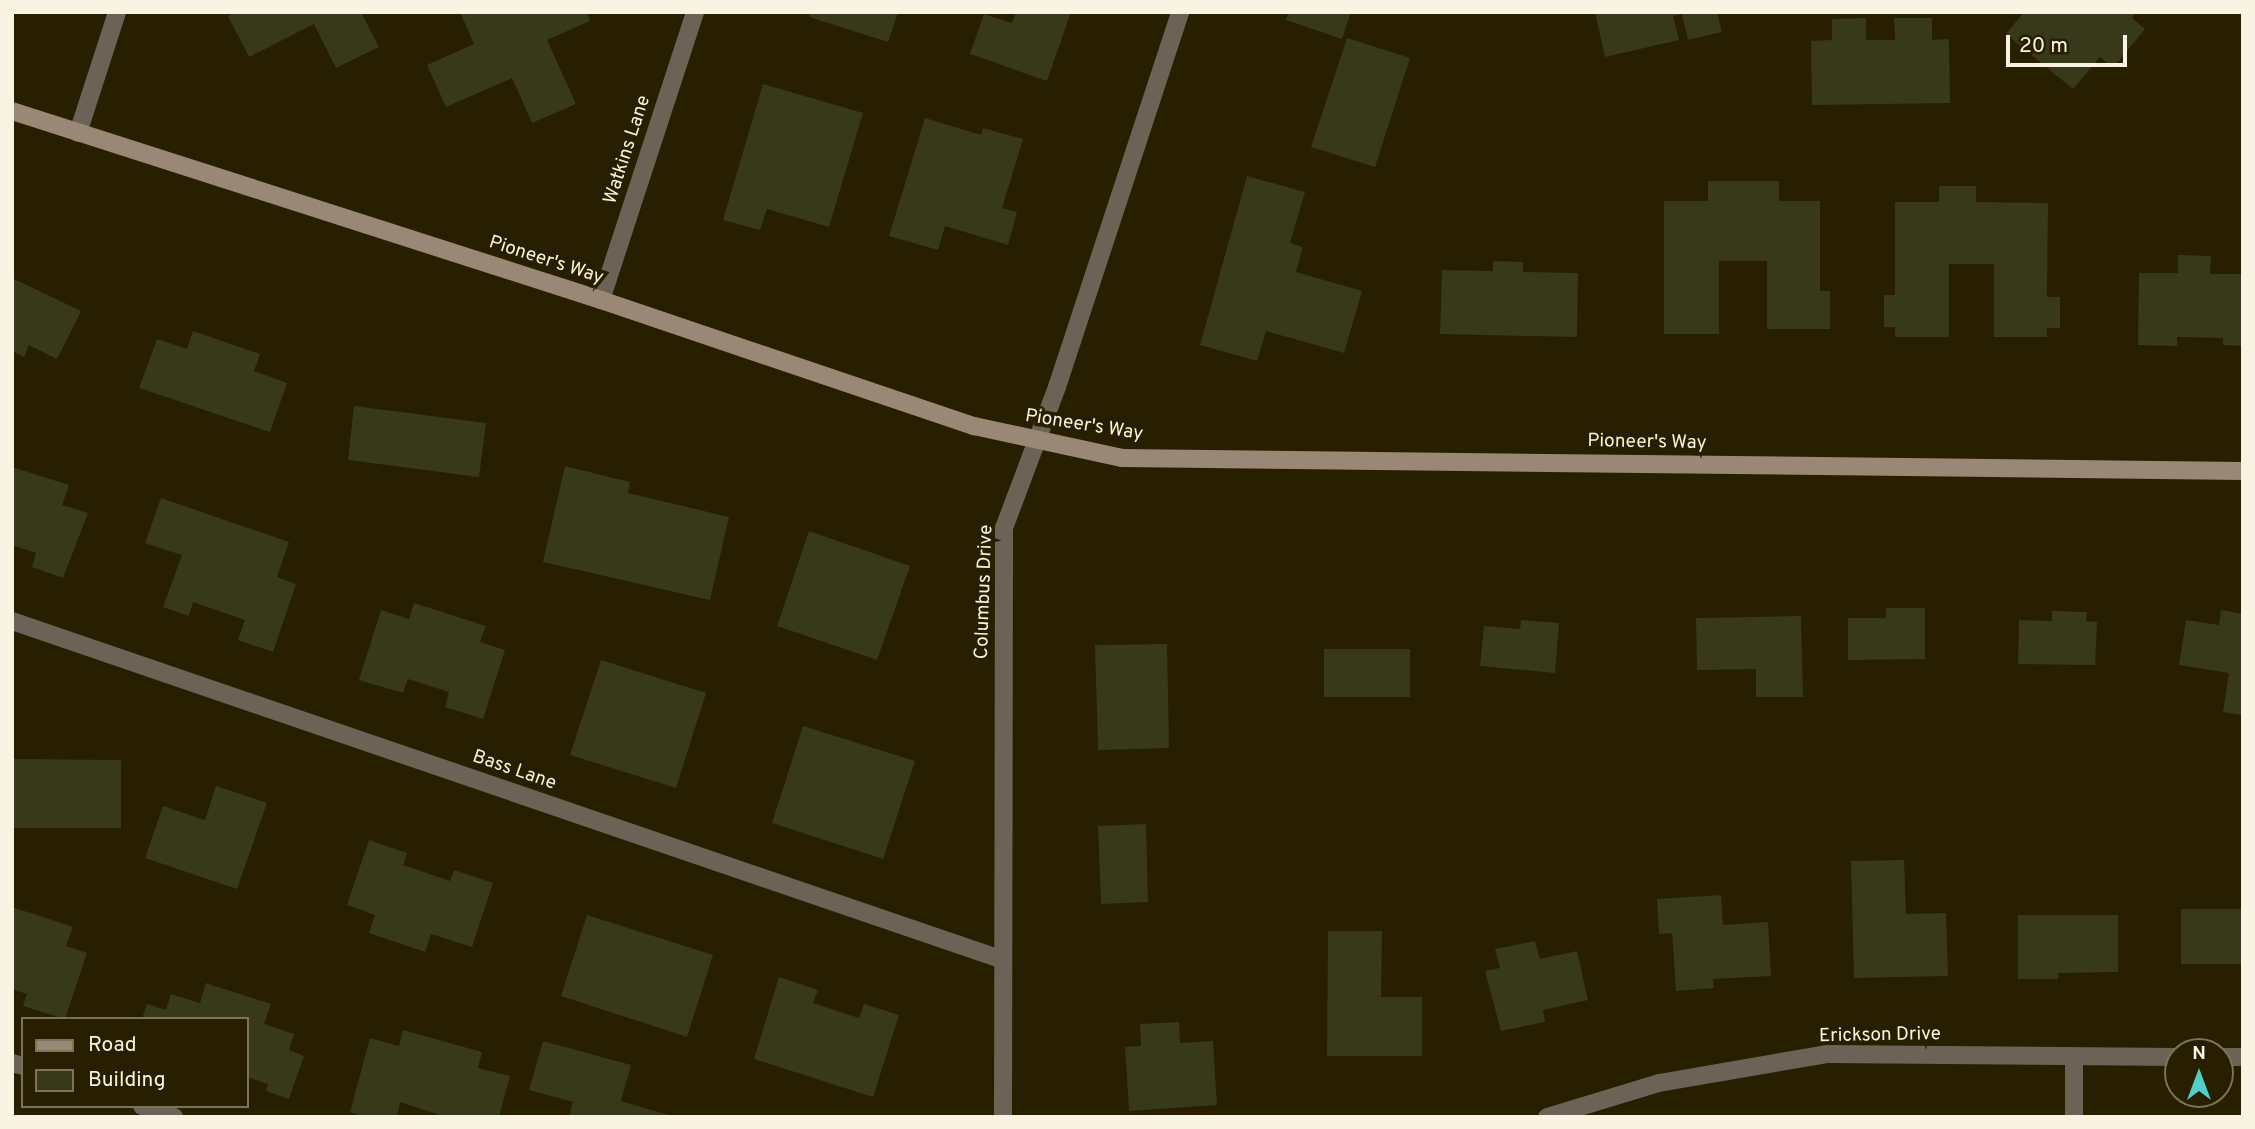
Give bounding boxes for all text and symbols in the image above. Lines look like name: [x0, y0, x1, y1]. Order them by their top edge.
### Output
scale bar: [2010, 21, 2131, 65]
text: 20 m: [2019, 33, 2068, 60]
street label: Watkins Lane: [600, 93, 656, 207]
street label: Pioneer's Way: [486, 232, 606, 290]
street label: Pioneer's Way: [1023, 405, 1145, 447]
street label: Pioneer's Way: [1587, 431, 1707, 455]
street label: Columbus Drive: [971, 524, 999, 660]
street label: Bass Lane: [469, 746, 559, 796]
legend: [21, 1017, 248, 1108]
street label: Erickson Drive: [1819, 1024, 1941, 1048]
text: Road: [88, 1032, 137, 1059]
north arrow: [2164, 1038, 2234, 1108]
text: N: [2192, 1042, 2206, 1066]
text: Building: [88, 1067, 166, 1094]

